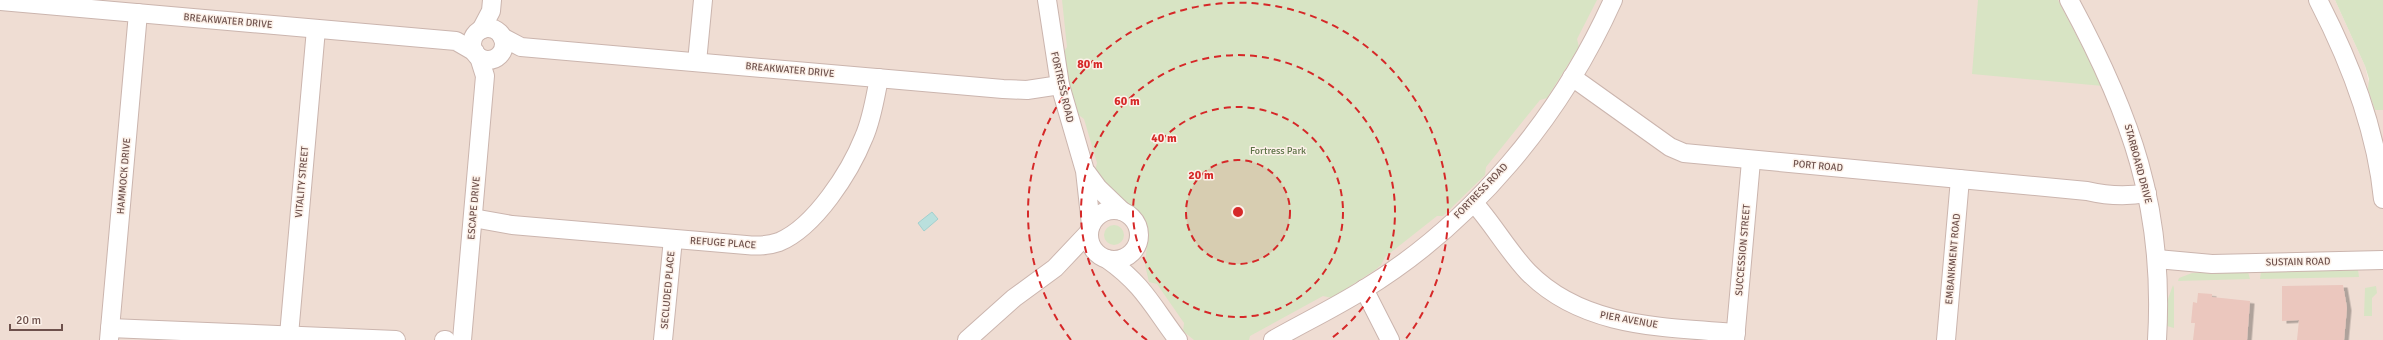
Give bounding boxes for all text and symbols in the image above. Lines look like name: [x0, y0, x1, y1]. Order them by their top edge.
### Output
street label: BREAKWATER DRIVE: [183, 11, 273, 31]
street label: FORTRESS ROAD: [1048, 50, 1076, 124]
text: 80 m: [1077, 57, 1103, 72]
street label: BREAKWATER DRIVE: [745, 60, 835, 80]
text: 60 m: [1114, 94, 1140, 109]
street label: STARBOARD DRIVE: [2122, 123, 2154, 205]
text: 40 m: [1151, 131, 1177, 146]
street label: HAMMOCK DRIVE: [115, 137, 133, 215]
park label: Fortress Park: [1250, 145, 1306, 157]
street label: VITALITY STREET: [293, 146, 311, 218]
street label: PORT ROAD: [1792, 158, 1844, 174]
street label: FORTRESS ROAD: [1452, 161, 1510, 221]
text: 20 m: [1188, 168, 1214, 183]
street label: ESCAPE DRIVE: [465, 175, 483, 240]
street label: SUCCESSION STREET: [1733, 204, 1753, 296]
centre of rings: [1231, 205, 1245, 219]
street label: EMBANKMENT ROAD: [1943, 213, 1963, 305]
street label: REFUGE PLACE: [690, 235, 757, 251]
street label: SECLUDED PLACE: [659, 250, 677, 329]
street label: SUSTAIN ROAD: [2266, 255, 2330, 269]
scale bar: [10, 306, 62, 332]
street label: PIER AVENUE: [1599, 309, 1659, 331]
text: 20 m: [16, 313, 41, 328]

